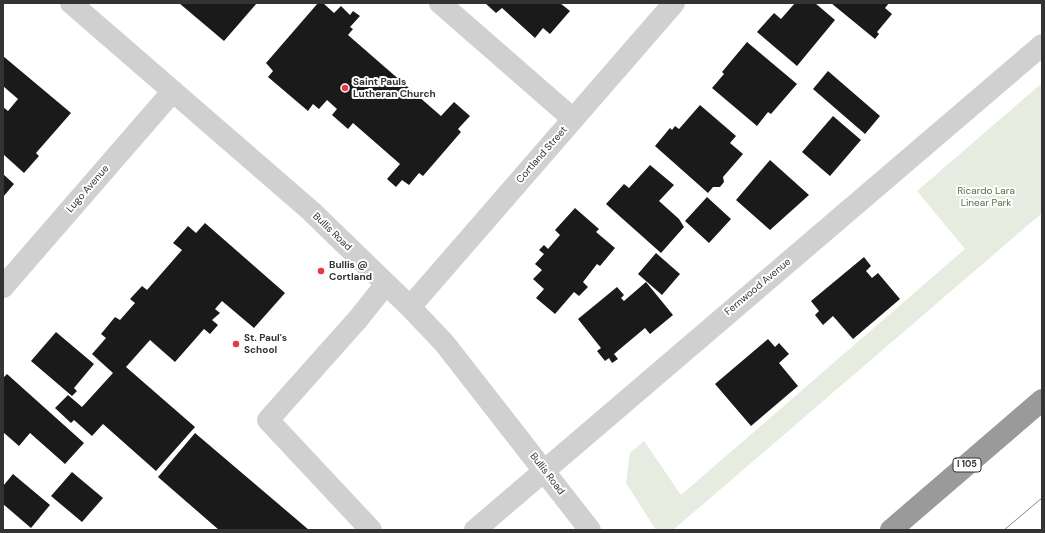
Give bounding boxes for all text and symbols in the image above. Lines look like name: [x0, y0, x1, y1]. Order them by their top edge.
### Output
place label: Saint Pauls Lutheran Church: [353, 76, 436, 100]
marker: Saint Pauls Lutheran Church: [340, 83, 350, 93]
street label: Cortland Street: [514, 124, 570, 186]
street label: Lugo Avenue: [64, 163, 112, 215]
park label: Ricardo Lara Linear Park: [957, 185, 1015, 208]
street label: Bullis Road: [310, 210, 354, 254]
street label: Fernwood Avenue: [723, 256, 793, 318]
place label: Bullis @ Cortland: [329, 259, 372, 282]
marker: Bullis @ Cortland: [316, 266, 326, 276]
place label: St. Paul's School: [244, 332, 287, 356]
marker: St. Paul's School: [231, 339, 241, 349]
street label: Bullis Road: [527, 451, 567, 497]
road number: I 105: [953, 458, 981, 472]

